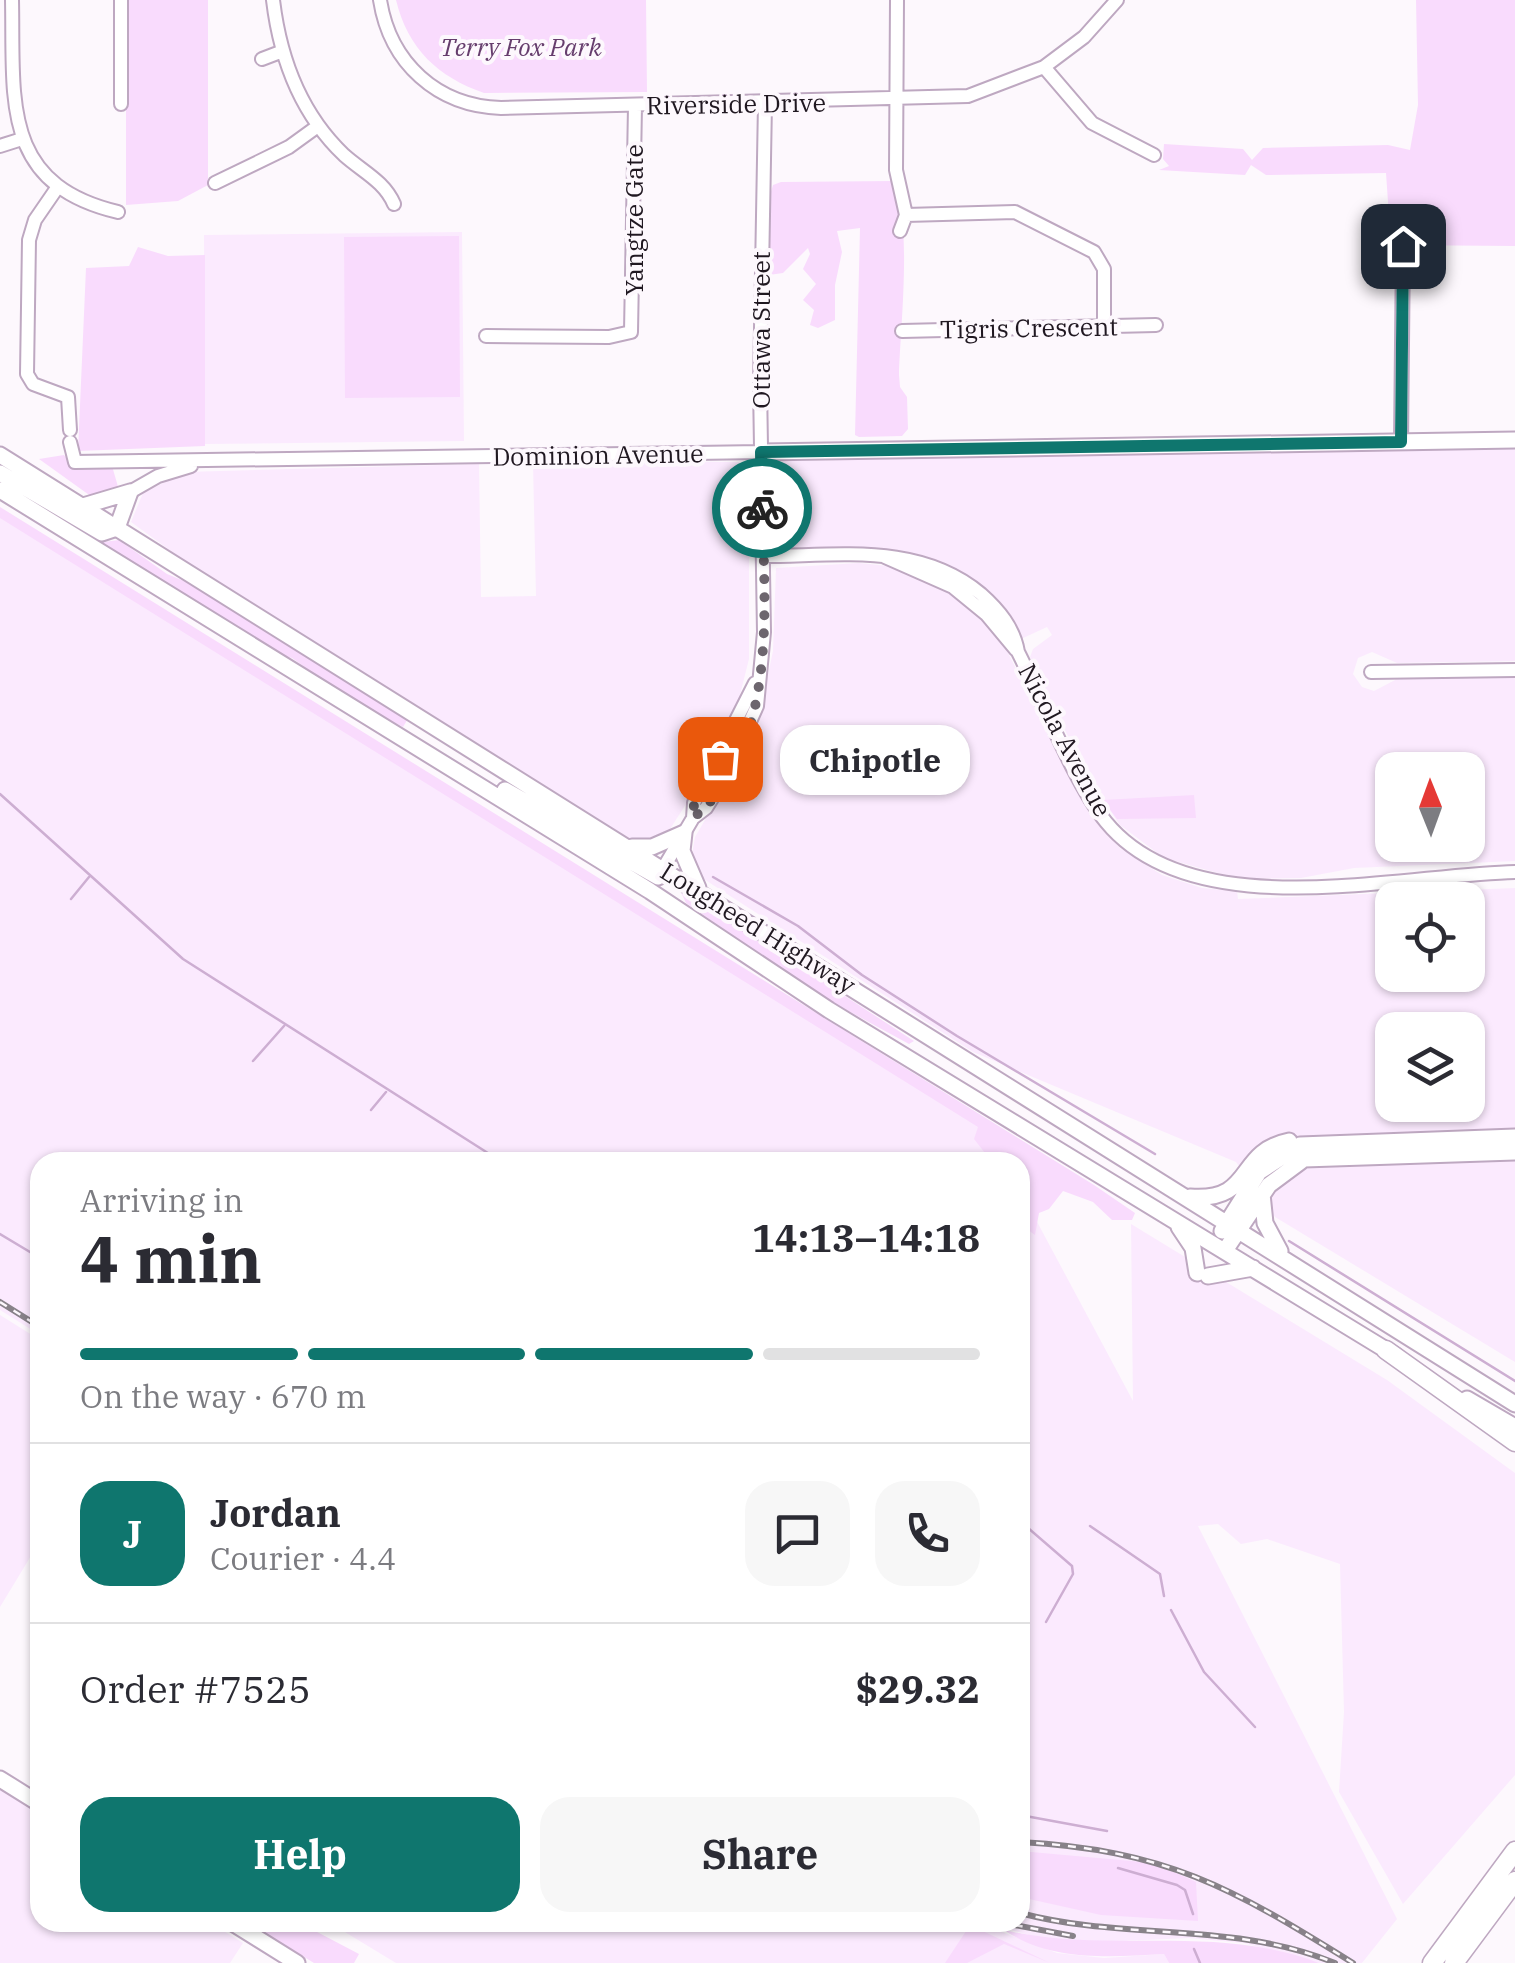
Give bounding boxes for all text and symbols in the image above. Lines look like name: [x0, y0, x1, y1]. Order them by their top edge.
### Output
park label: Terry Fox Park: [440, 30, 602, 63]
street label: Riverside Drive: [646, 85, 826, 122]
street label: Yangtze Gate: [617, 144, 650, 296]
pin: [1361, 204, 1446, 289]
icon: home: [1376, 219, 1431, 274]
street label: Ottawa Street: [744, 251, 777, 409]
street label: Tigris Crescent: [940, 309, 1118, 346]
street label: Dominion Avenue: [492, 436, 704, 473]
courier: [712, 458, 812, 558]
icon: bike: [735, 481, 790, 536]
street label: Nicola Avenue: [1011, 657, 1120, 822]
pin: [678, 717, 763, 802]
callout: Chipotle: [780, 724, 970, 794]
icon: bag: [693, 732, 748, 787]
text: Chipotle: [809, 739, 941, 781]
north arrow: [1375, 752, 1485, 862]
map controls: [1375, 752, 1485, 1122]
street label: Lougheed Highway: [654, 854, 863, 1001]
button: locate: [1375, 882, 1485, 992]
button: layers: [1375, 1012, 1485, 1122]
text: Arriving in: [80, 1179, 243, 1221]
text: 14:13–14:18: [752, 1213, 980, 1262]
text: 4 min: [80, 1216, 262, 1301]
text: On the way · 670 m: [80, 1375, 366, 1417]
button: chat: [745, 1481, 850, 1586]
button: phone: [875, 1481, 980, 1586]
text: Jordan: [210, 1488, 341, 1537]
text: J: [123, 1509, 142, 1558]
text: Courier · 4.4: [210, 1537, 396, 1579]
text: Order #7525: [80, 1664, 311, 1713]
text: $29.32: [855, 1664, 980, 1713]
button: Help: [80, 1797, 520, 1912]
button: Share: [540, 1797, 980, 1912]

